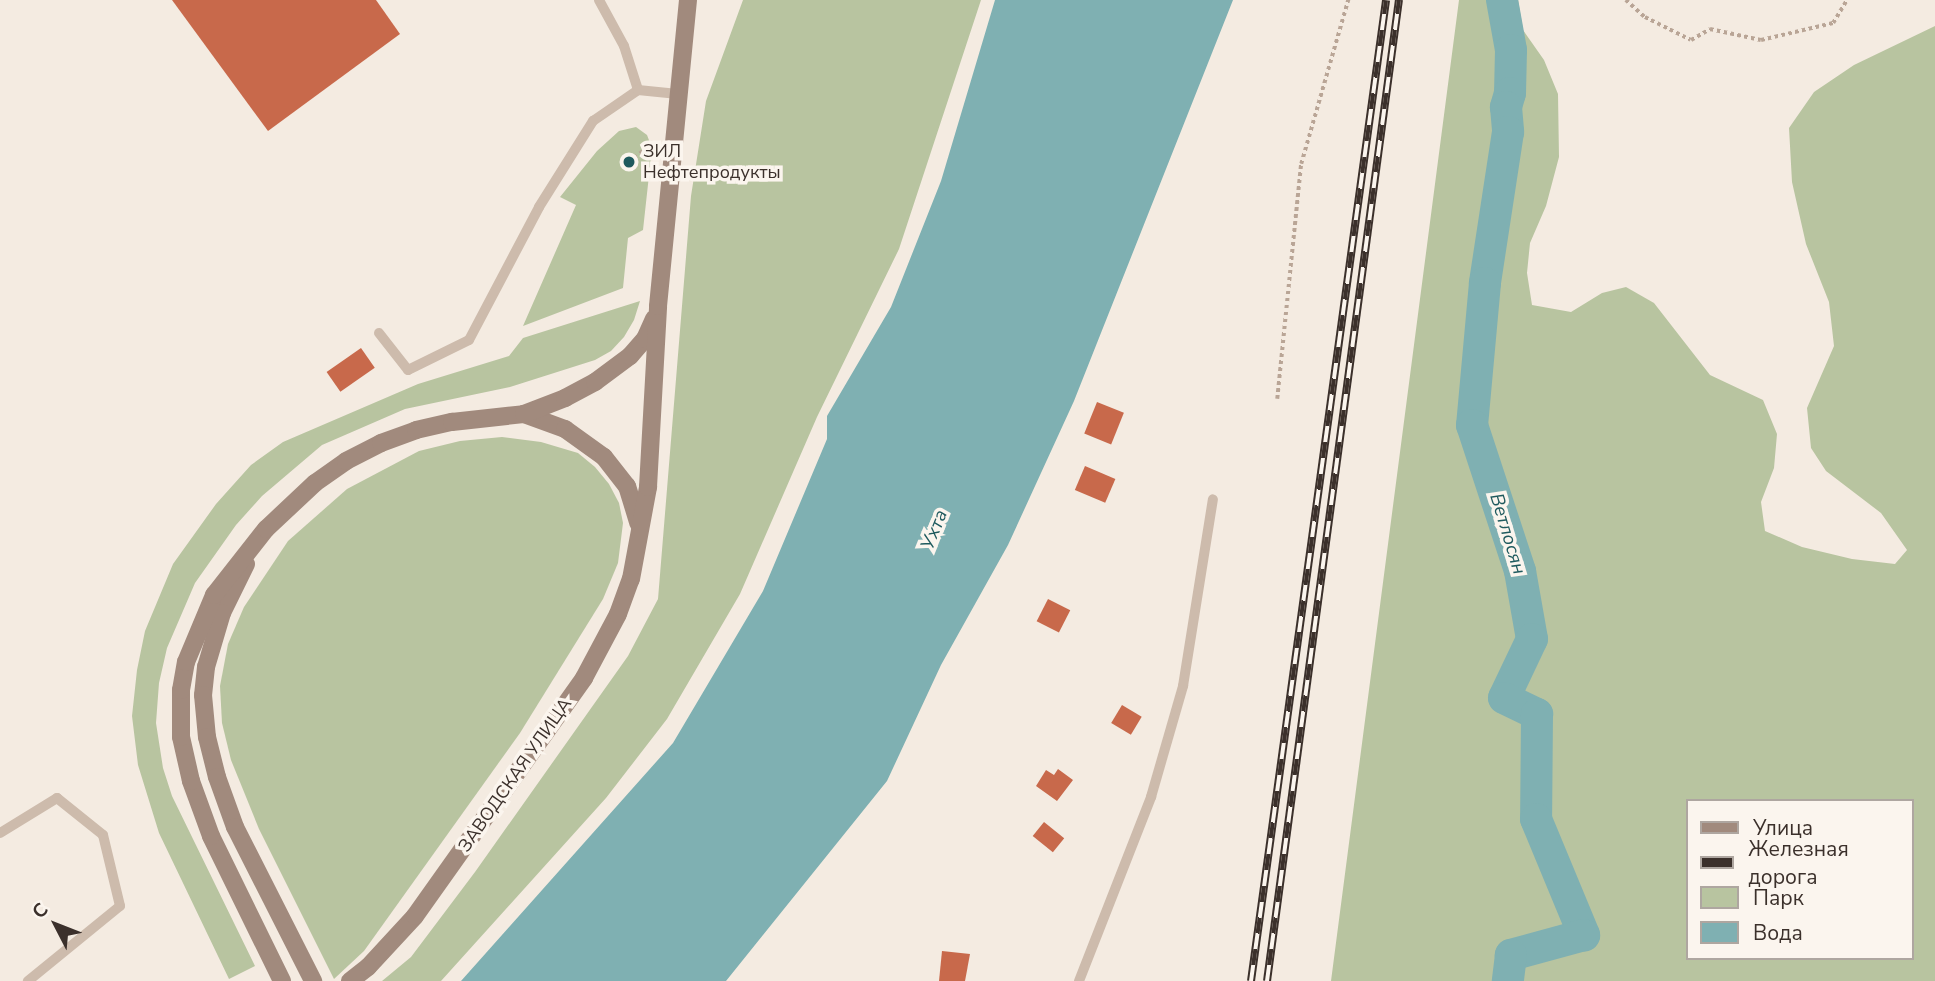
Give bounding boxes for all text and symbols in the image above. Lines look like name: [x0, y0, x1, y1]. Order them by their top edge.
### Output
place label: ЗИЛ Нефтепродукты: [643, 141, 781, 184]
marker: ЗИЛ Нефтепродукты: [621, 154, 637, 170]
water label: Ветлосян: [1484, 491, 1530, 577]
water label: Ухта: [917, 507, 953, 553]
street label: ЗАВОДСКАЯ УЛИЦА: [454, 694, 576, 856]
legend: [1686, 799, 1914, 960]
text: Улица: [1753, 814, 1813, 842]
text: Железная дорога: [1748, 835, 1849, 891]
text: Парк: [1753, 884, 1804, 912]
north arrow: [21, 890, 91, 960]
text: С: [26, 897, 54, 924]
text: Вода: [1753, 919, 1803, 947]

